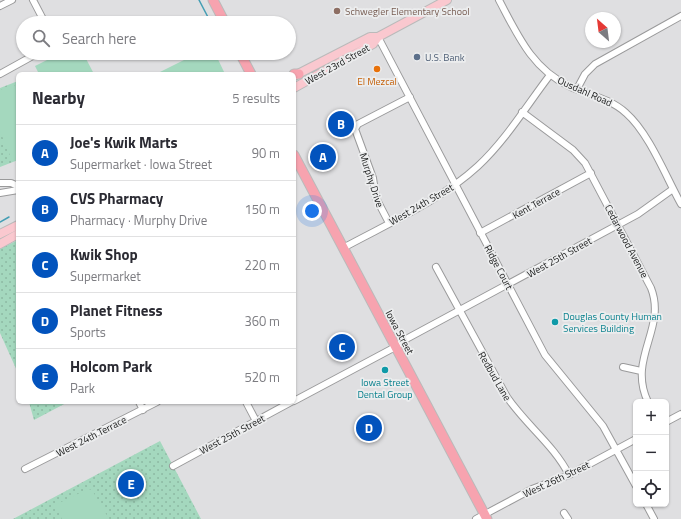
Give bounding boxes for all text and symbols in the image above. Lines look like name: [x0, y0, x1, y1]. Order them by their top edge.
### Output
place label: Schwegler Elementary School: [345, 4, 470, 19]
marker: Schwegler Elementary School: [332, 6, 342, 16]
north arrow: [585, 12, 621, 48]
search box: [16, 16, 296, 60]
icon: search: [30, 27, 52, 49]
text: Search here: [62, 27, 136, 50]
street label: West 23rd Street: [302, 40, 373, 88]
place label: U.S. Bank: [425, 50, 465, 65]
marker: U.S. Bank: [412, 52, 422, 62]
marker: El Mezcal: [372, 64, 382, 74]
street label: Ousdahl Road: [555, 73, 615, 110]
place label: El Mezcal: [357, 74, 397, 89]
text: Nearby: [32, 85, 85, 111]
text: 5 results: [232, 88, 280, 108]
pin: B: [328, 109, 354, 139]
text: Joe's Kwik Marts: [70, 131, 178, 154]
pin: A: [310, 142, 336, 172]
text: A: [41, 143, 49, 163]
text: 90 m: [252, 143, 280, 163]
street label: Murphy Drive: [356, 151, 387, 209]
text: Supermarket · Iowa Street: [70, 154, 212, 174]
street label: West 24th Street: [386, 180, 457, 229]
street label: Kent Terrace: [510, 184, 563, 223]
text: CVS Pharmacy: [70, 187, 163, 210]
text: B: [41, 199, 49, 219]
text: 150 m: [244, 199, 280, 219]
your location: [302, 201, 322, 221]
street label: Cedarwood Avenue: [601, 202, 652, 281]
text: Pharmacy · Murphy Drive: [70, 210, 207, 230]
street label: West 25th Street: [524, 233, 595, 281]
street label: Ridge Court: [480, 242, 517, 293]
text: Kwik Shop: [70, 243, 138, 266]
text: C: [41, 255, 49, 275]
text: 220 m: [244, 255, 280, 275]
text: Supermarket: [70, 266, 141, 286]
text: Planet Fitness: [70, 299, 163, 322]
street label: Iowa Street: [382, 307, 418, 357]
place label: Douglas County Human Services Building: [563, 309, 662, 336]
text: D: [41, 311, 49, 331]
text: 360 m: [244, 311, 280, 331]
marker: Douglas County Human Services Building: [550, 317, 560, 327]
text: Sports: [70, 322, 106, 342]
pin: C: [329, 332, 355, 362]
street label: Redbud Lane: [474, 349, 515, 404]
text: Holcom Park: [70, 355, 152, 378]
marker: Iowa Street Dental Group: [380, 365, 390, 375]
text: E: [41, 367, 49, 387]
text: 520 m: [244, 367, 280, 387]
place label: Iowa Street Dental Group: [357, 375, 413, 402]
text: Park: [70, 378, 95, 398]
map controls: [633, 399, 669, 507]
button: +: [633, 399, 669, 435]
street label: West 25th Street: [197, 411, 268, 458]
street label: West 24th Terrace: [54, 412, 129, 461]
pin: D: [356, 413, 382, 443]
button: −: [633, 435, 669, 471]
street label: West 26th Street: [520, 457, 593, 501]
pin: E: [118, 469, 144, 499]
button: locate: [633, 471, 669, 507]

